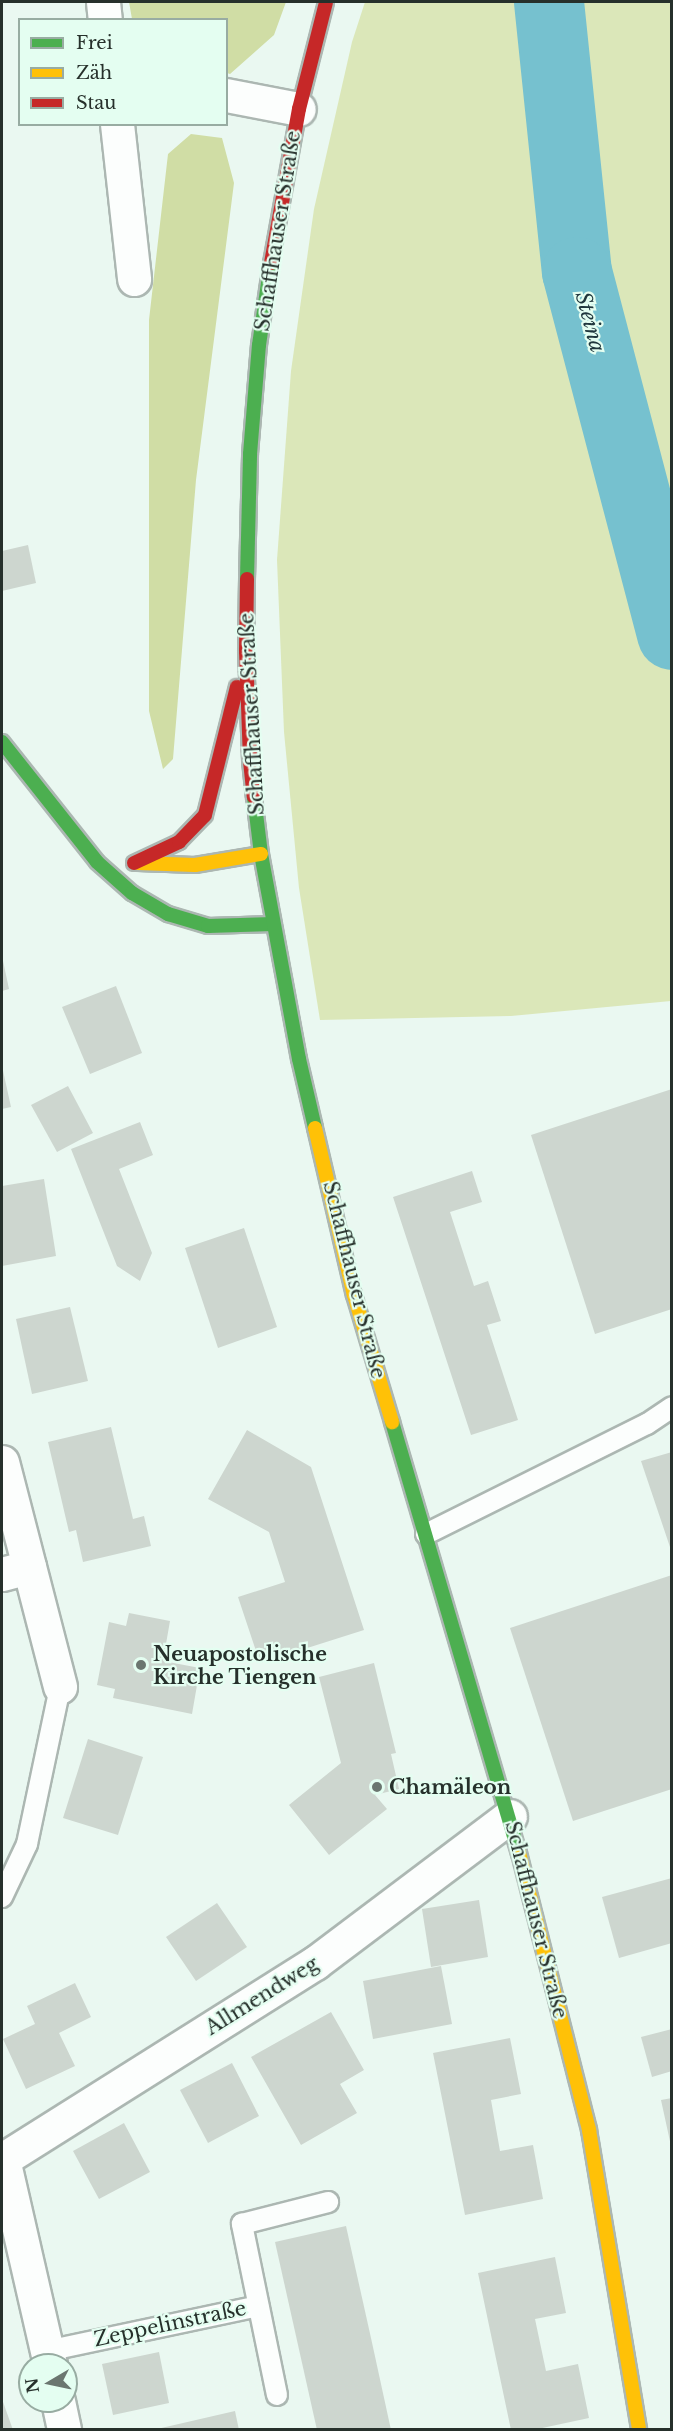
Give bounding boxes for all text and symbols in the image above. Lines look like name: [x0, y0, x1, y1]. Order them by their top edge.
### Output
legend: [18, 18, 228, 126]
text: Frei: [76, 32, 113, 54]
text: Zäh: [76, 62, 112, 84]
text: Stau: [76, 92, 116, 114]
street label: Schaffhauser Straße: [250, 129, 306, 333]
water label: Steina: [570, 289, 610, 355]
street label: Schaffhauser Straße: [235, 612, 269, 816]
street label: Schaffhauser Straße: [318, 1179, 390, 1381]
place label: Neuapostolische Kirche Tiengen: [153, 1642, 327, 1689]
marker: Neuapostolische Kirche Tiengen: [134, 1658, 148, 1672]
place label: Chamäleon: [389, 1775, 511, 1799]
marker: Chamäleon: [370, 1780, 384, 1794]
street label: Schaffhauser Straße: [500, 1819, 572, 2021]
street label: Allmendweg: [201, 1952, 323, 2040]
street label: Zeppelinstraße: [92, 2296, 248, 2352]
north arrow: [18, 2353, 78, 2413]
text: N: [21, 2377, 43, 2395]

